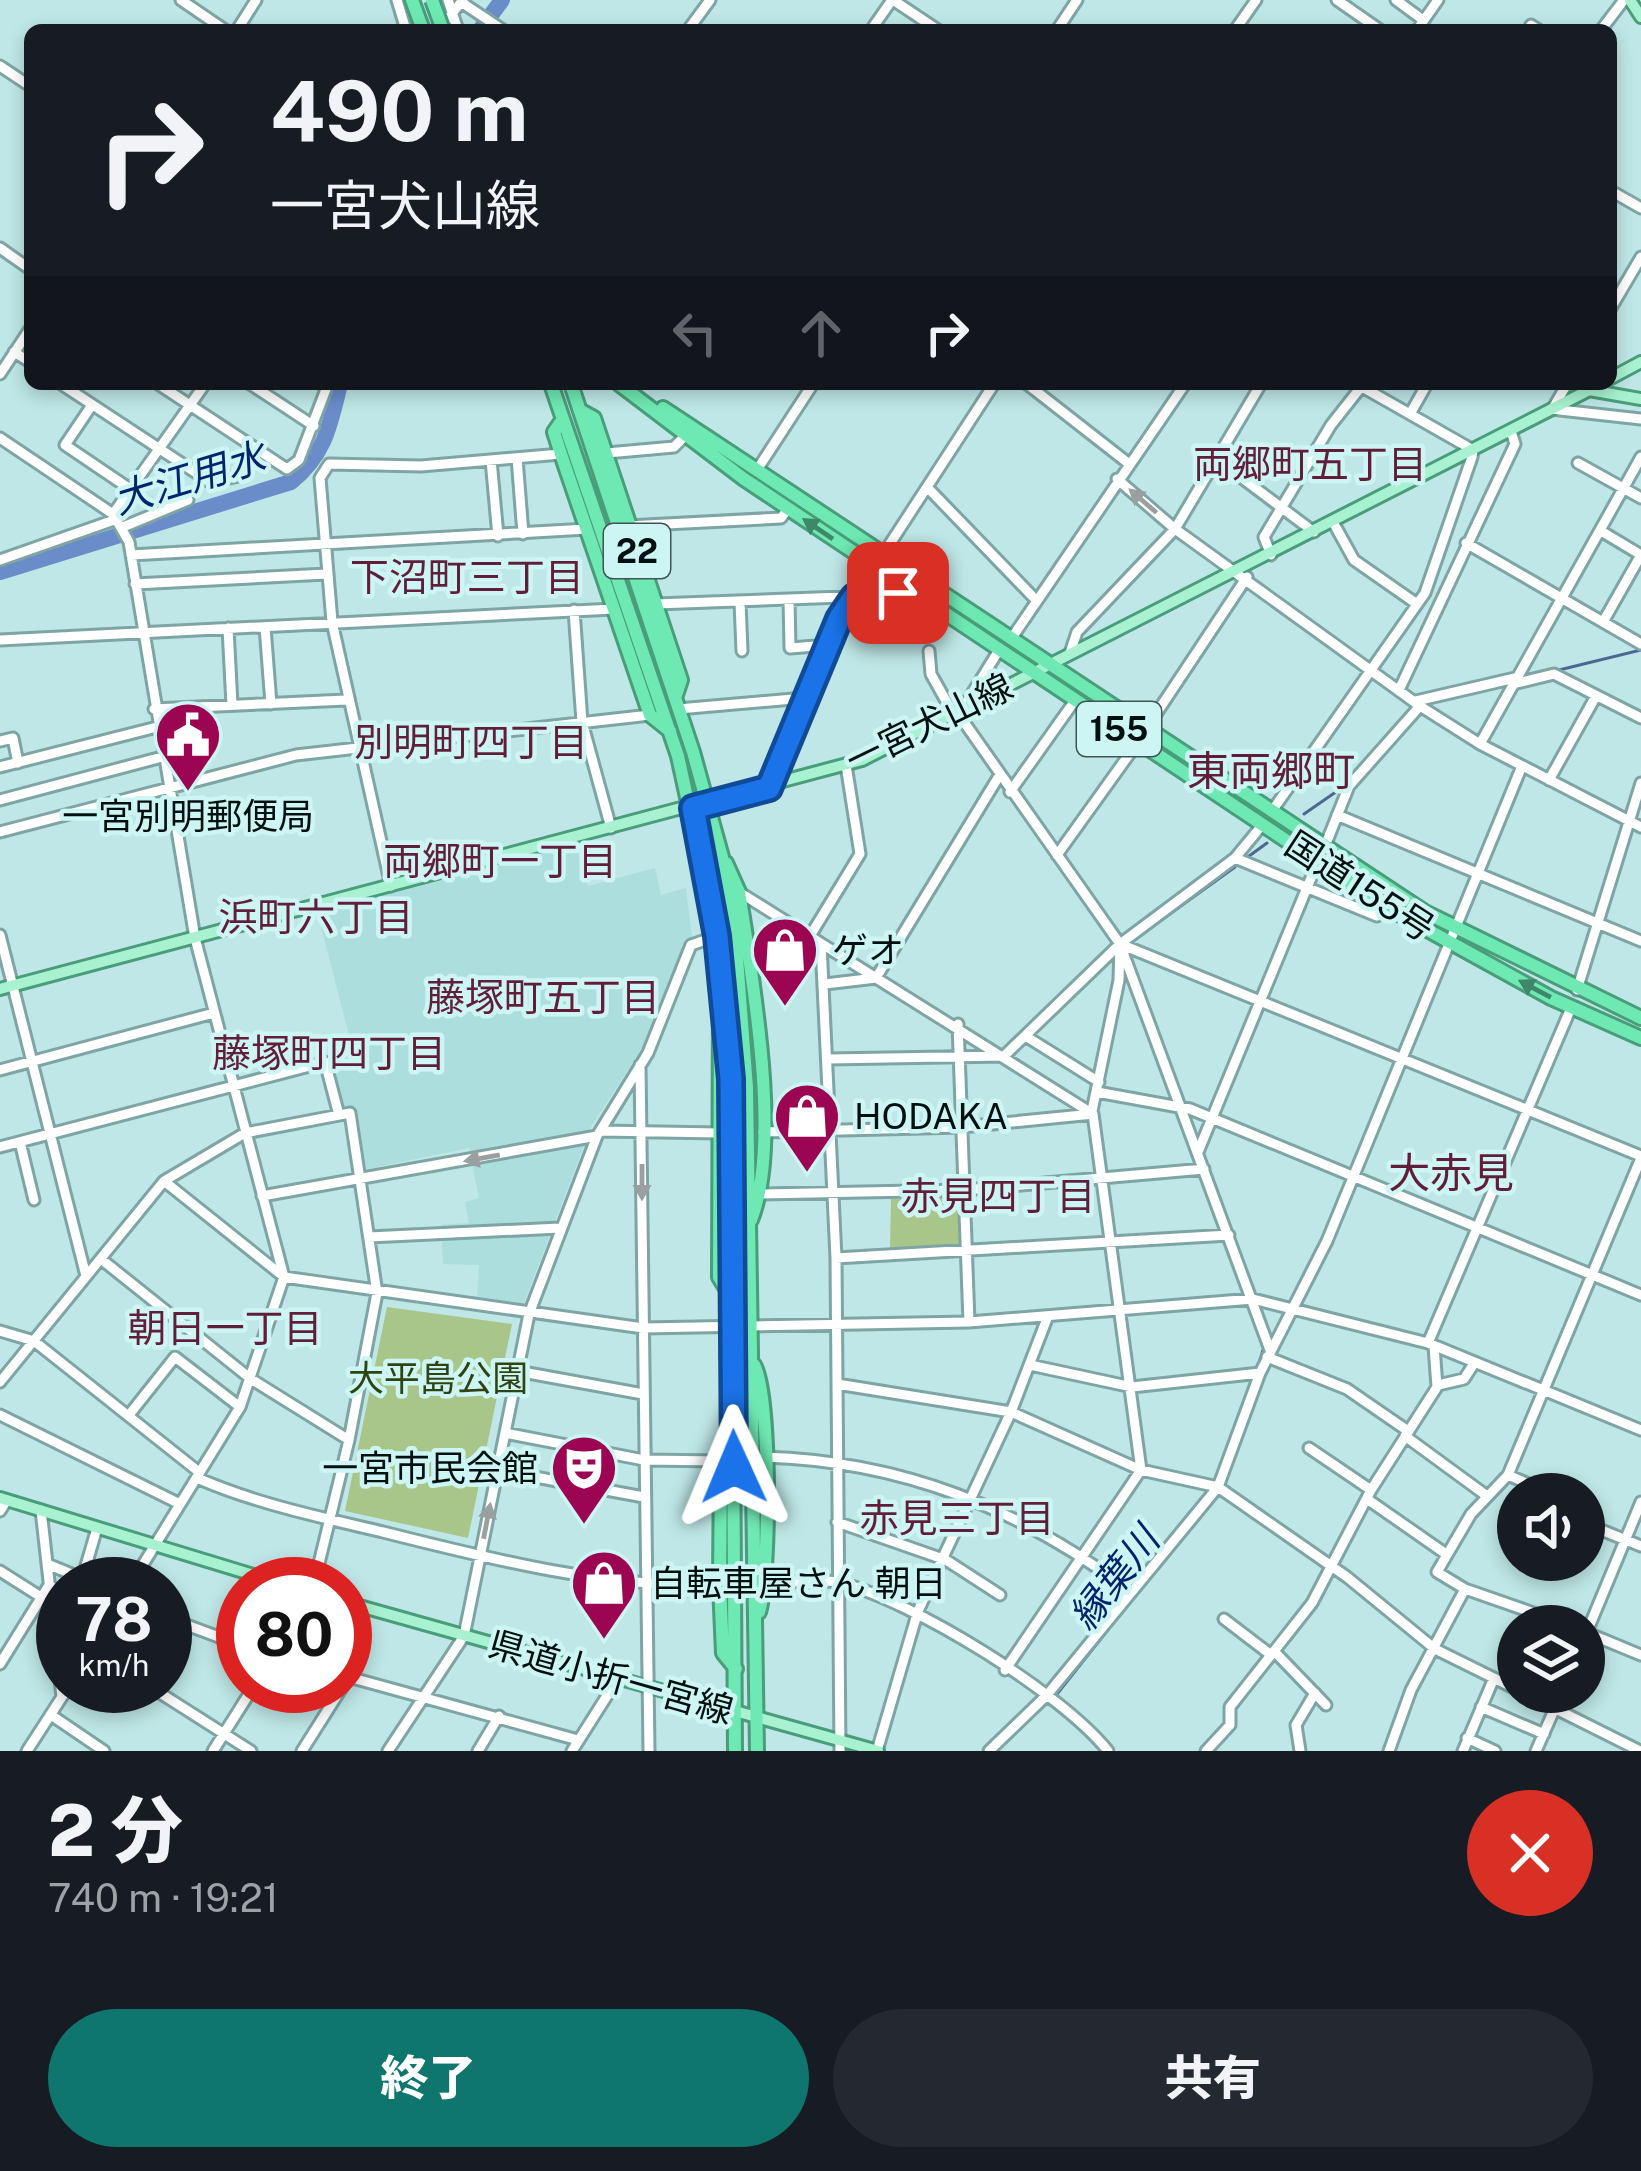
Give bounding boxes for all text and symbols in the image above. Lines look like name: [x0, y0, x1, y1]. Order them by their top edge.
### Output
text: 490 m: [270, 61, 529, 160]
icon: right: [72, 72, 228, 228]
text: 一宮犬山線: [270, 174, 540, 237]
icon: left: [662, 300, 728, 366]
icon: ahead: [788, 300, 854, 366]
icon: right: [914, 300, 980, 366]
water label: 大江用水: [108, 432, 274, 523]
district label: 両郷町五丁目: [1193, 441, 1427, 487]
one-way arrow: [1128, 489, 1158, 515]
one-way arrow: [802, 518, 835, 541]
road number: 22: [604, 524, 670, 578]
pin: [847, 542, 949, 644]
district label: 下沼町三丁目: [350, 554, 584, 600]
icon: arrive: [865, 560, 931, 626]
street label: 一宮犬山線: [839, 665, 1019, 781]
public building icon: 一宮別明郵便局: [153, 700, 223, 794]
road number: 155: [1077, 702, 1161, 756]
district label: 別明町四丁目: [354, 719, 588, 765]
district label: 東両郷町: [1187, 746, 1355, 795]
place label: 一宮別明郵便局: [62, 795, 314, 837]
street label: 国道155号: [1278, 822, 1442, 950]
district label: 両郷町一丁目: [383, 838, 617, 884]
district label: 浜町六丁目: [218, 894, 414, 940]
shop icon: ゲオ: [750, 915, 820, 1009]
place label: ゲオ: [832, 929, 904, 971]
district label: 藤塚町五丁目: [426, 974, 660, 1020]
one-way arrow: [1517, 979, 1552, 1000]
district label: 藤塚町四丁目: [212, 1030, 446, 1076]
shop icon: HODAKA: [772, 1081, 842, 1175]
place label: HODAKA: [854, 1095, 1008, 1137]
district label: 大赤見: [1388, 1148, 1514, 1197]
one-way arrow: [463, 1149, 501, 1167]
one-way arrow: [632, 1164, 652, 1202]
district label: 赤見四丁目: [900, 1173, 1096, 1219]
district label: 朝日一丁目: [127, 1305, 323, 1351]
park label: 大平島公園: [348, 1357, 528, 1399]
position arrow: [671, 1404, 797, 1530]
theatre icon: 一宮市民会館: [549, 1433, 619, 1527]
place label: 一宮市民会館: [322, 1447, 538, 1489]
map controls: [1497, 1473, 1605, 1713]
button: sound: [1497, 1473, 1605, 1581]
district label: 赤見三丁目: [859, 1495, 1055, 1541]
one-way arrow: [478, 1502, 497, 1539]
water label: 縁葉川: [1060, 1515, 1171, 1638]
shop icon: 自転車屋さん 朝日: [569, 1548, 639, 1642]
speed limit sign: 80: [216, 1557, 372, 1713]
place label: 自転車屋さん 朝日: [650, 1562, 947, 1604]
text: 78: [75, 1584, 153, 1655]
button: layers: [1497, 1605, 1605, 1713]
street label: 県道小折一宮線: [484, 1622, 738, 1732]
text: km/h: [79, 1647, 149, 1683]
text: 2 分: [48, 1788, 183, 1872]
button: close: [1467, 1790, 1593, 1916]
text: 740 m · 19:21: [48, 1875, 279, 1921]
button: 終了: [48, 2009, 809, 2147]
button: 共有: [833, 2009, 1593, 2147]

